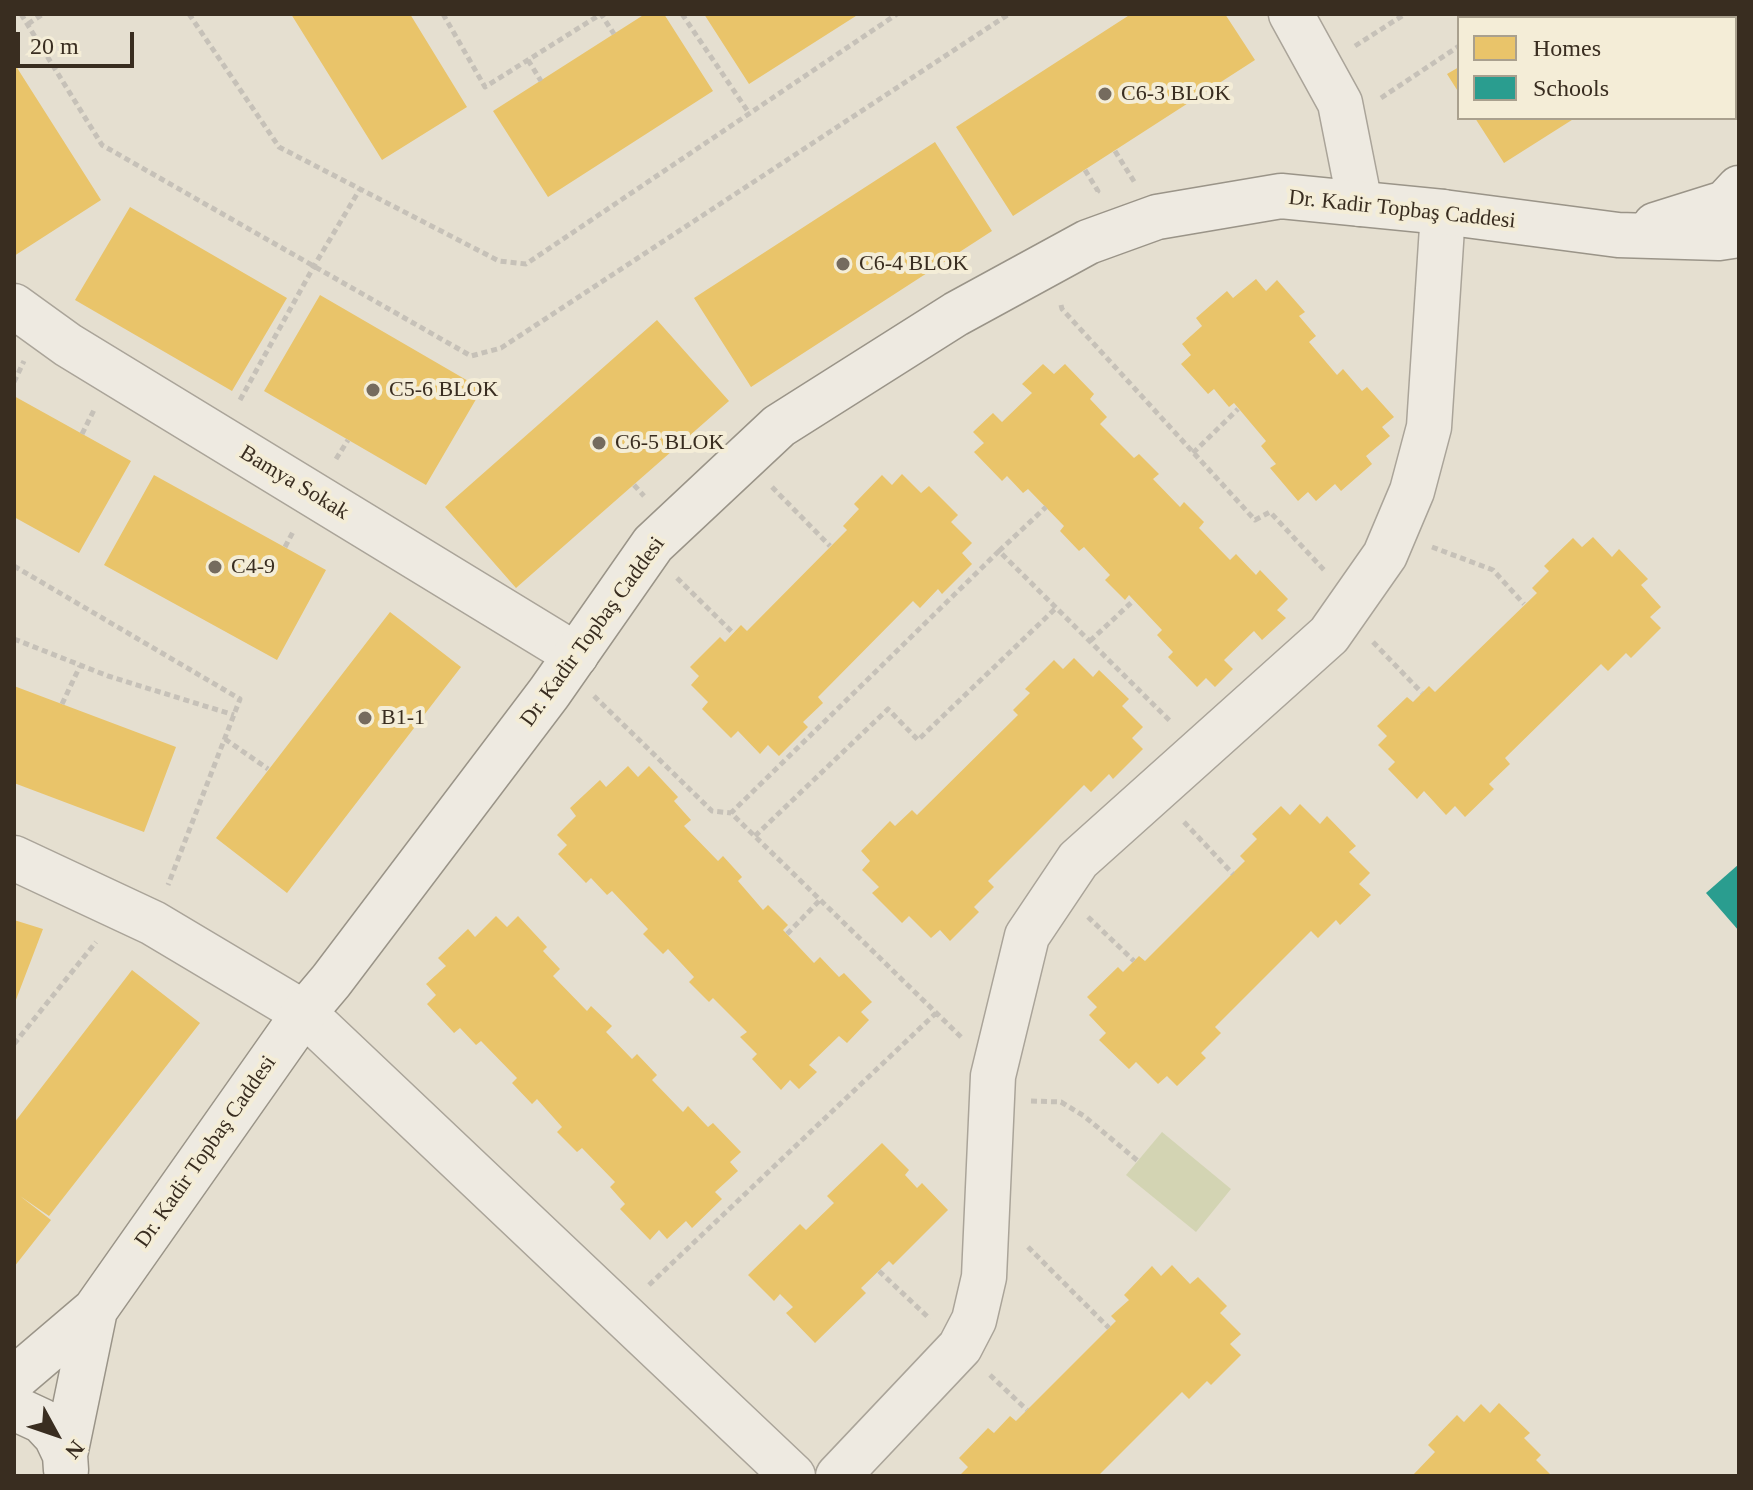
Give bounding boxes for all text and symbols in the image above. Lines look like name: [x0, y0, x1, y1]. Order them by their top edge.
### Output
scale bar: [20, 16, 138, 66]
legend: [1457, 16, 1737, 120]
text: 20 m: [30, 33, 79, 59]
text: Homes: [1533, 35, 1601, 61]
text: Schools: [1533, 75, 1609, 101]
place label: C6-3 BLOK: [1121, 81, 1230, 107]
marker: C6-3 BLOK: [1096, 85, 1114, 103]
street label: Dr. Kadir Topbaş Caddesi: [1287, 185, 1517, 235]
place label: C6-4 BLOK: [859, 251, 968, 277]
marker: C6-4 BLOK: [834, 255, 852, 273]
place label: C5-6 BLOK: [389, 377, 498, 403]
marker: C5-6 BLOK: [364, 381, 382, 399]
place label: C6-5 BLOK: [615, 430, 724, 456]
marker: C6-5 BLOK: [590, 434, 608, 452]
street label: Bamya Sokak: [235, 440, 353, 526]
street label: Dr. Kadir Topbaş Caddesi: [515, 532, 671, 732]
place label: C4-9: [231, 554, 275, 580]
marker: C4-9: [206, 558, 224, 576]
place label: B1-1: [381, 705, 425, 731]
marker: B1-1: [356, 709, 374, 727]
street label: Dr. Kadir Topbaş Caddesi: [130, 1051, 282, 1253]
north arrow: [16, 1394, 96, 1474]
text: N: [60, 1436, 89, 1464]

